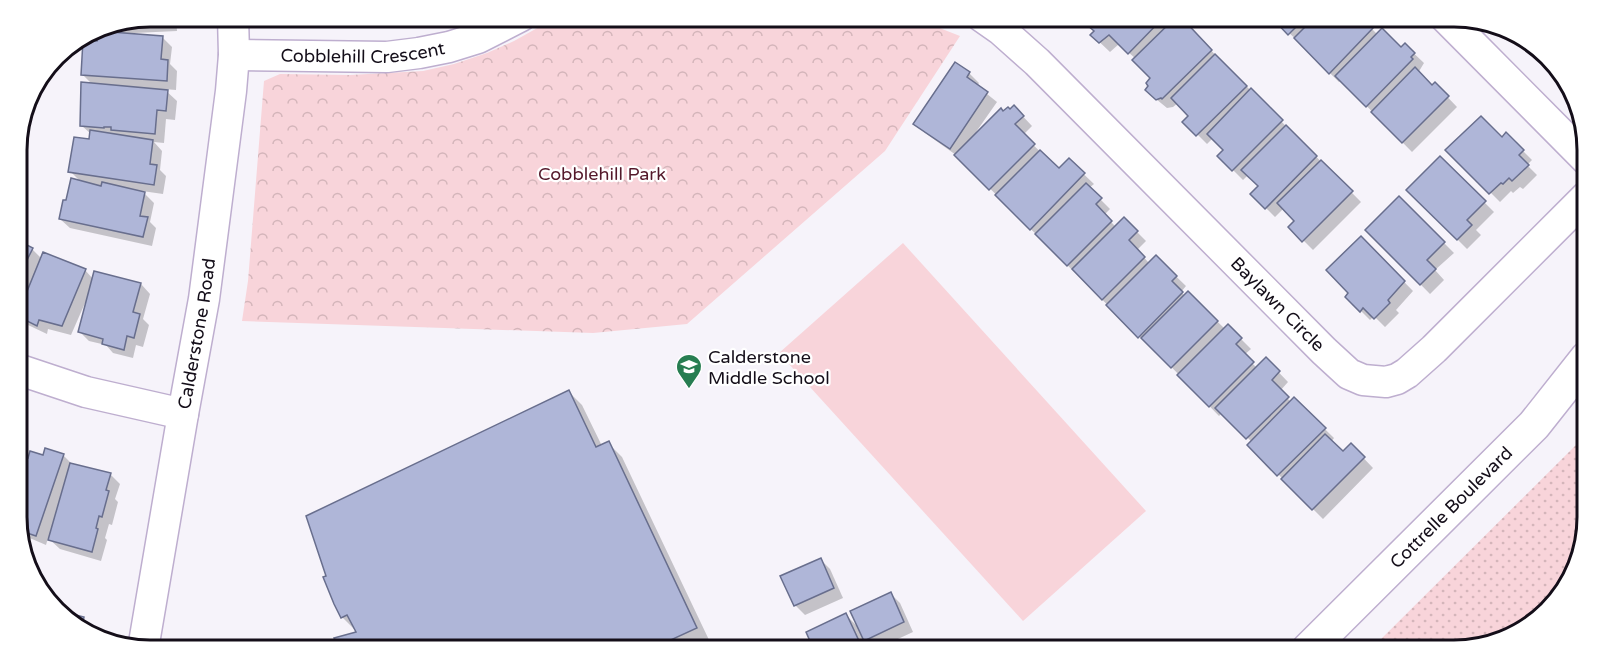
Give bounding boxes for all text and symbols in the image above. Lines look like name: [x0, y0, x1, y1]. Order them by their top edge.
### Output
street label: Cobblehill Crescent: [280, 37, 447, 68]
park label: Cobblehill Park: [538, 163, 666, 185]
street label: Baylawn Circle: [1226, 252, 1329, 356]
street label: Calderstone Road: [173, 257, 220, 411]
place label: Calderstone Middle School: [708, 346, 830, 389]
school or university icon: Calderstone Middle School: [674, 352, 704, 390]
street label: Cottrelle Boulevard: [1385, 442, 1517, 573]

